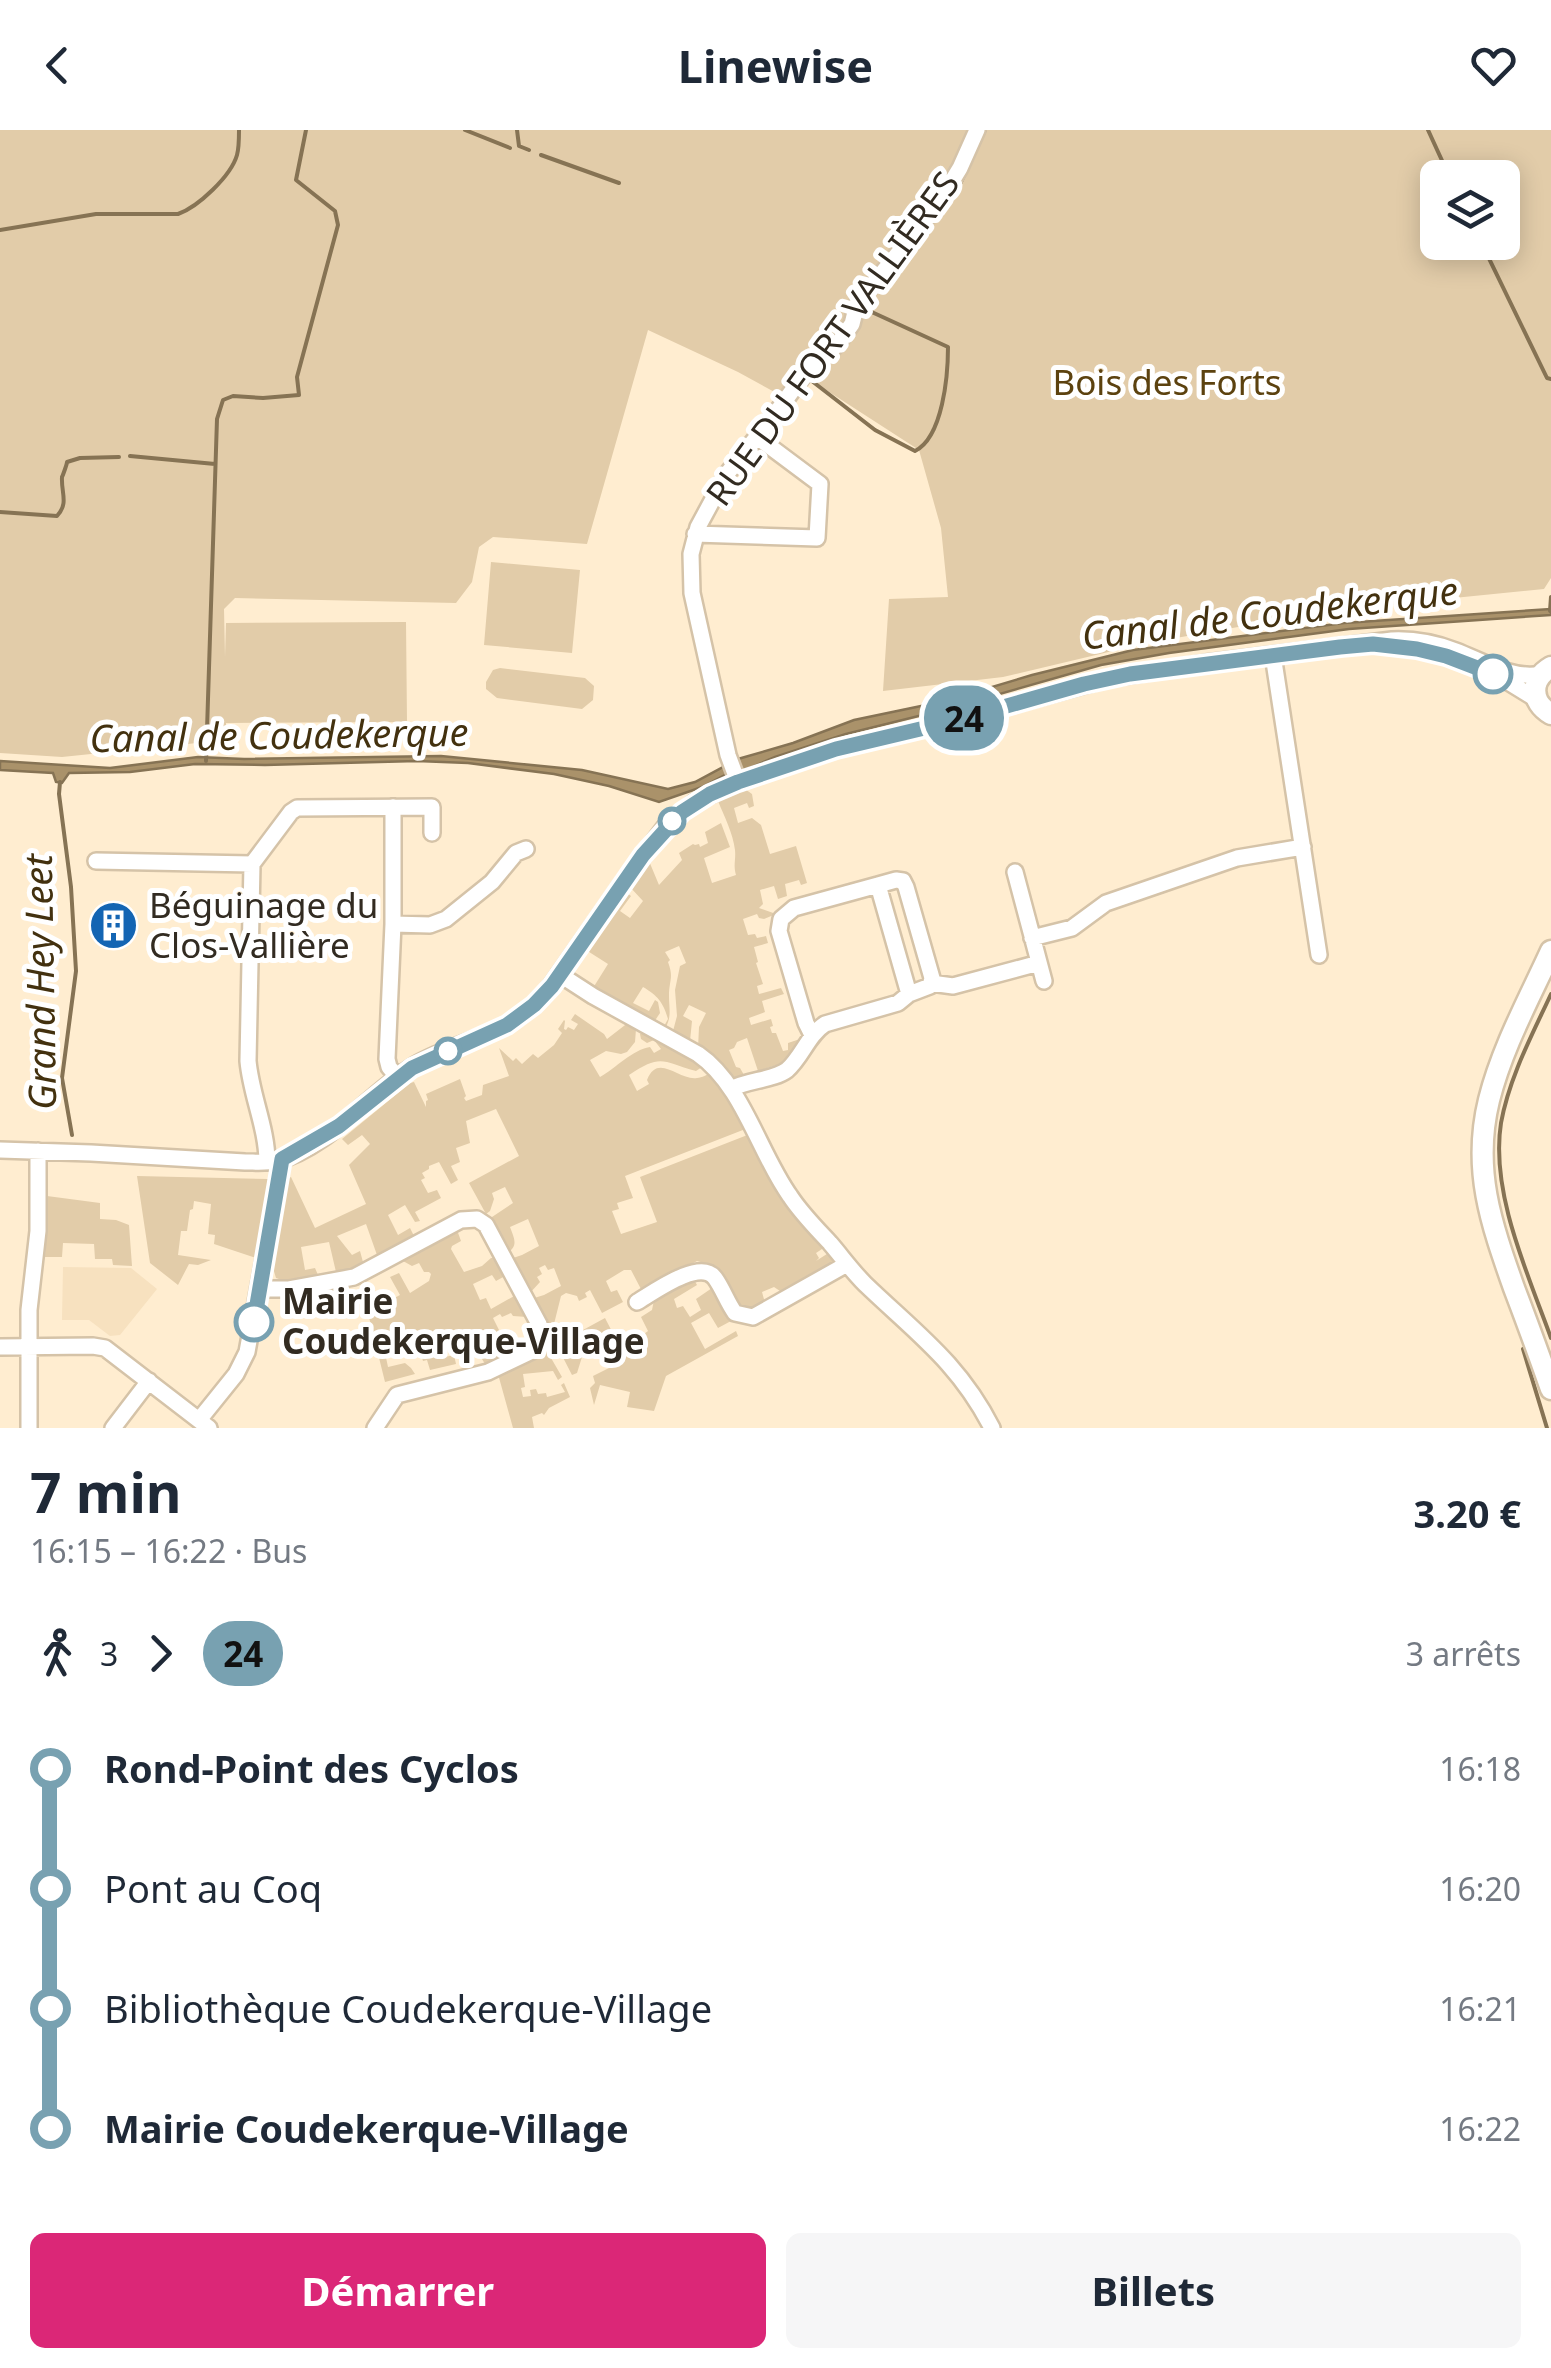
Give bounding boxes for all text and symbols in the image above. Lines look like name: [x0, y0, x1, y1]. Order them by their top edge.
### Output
text: Linewise: [678, 35, 873, 96]
icon: back: [30, 38, 85, 93]
icon: heart: [1466, 38, 1521, 93]
map controls: [1420, 160, 1520, 260]
button: layers: [1420, 160, 1520, 260]
street label: RUE DU FORT VALLIÈRES: [695, 162, 969, 515]
park label: Bois des Forts: [1052, 358, 1282, 405]
water label: Canal de Coudekerque: [1078, 563, 1461, 661]
unlabelled marker: [1474, 655, 1512, 693]
line badge: 24: [919, 686, 1009, 750]
text: 24: [944, 695, 984, 742]
water label: Canal de Coudekerque: [89, 705, 469, 763]
unlabelled marker: [659, 808, 685, 834]
water label: Grand Hey Leet: [11, 852, 67, 1110]
place label: Béguinage du Clos-Vallière: [149, 881, 378, 968]
building icon: Béguinage du Clos-Vallière: [88, 900, 140, 952]
unlabelled marker: [435, 1038, 461, 1064]
place label: Mairie Coudekerque-Village: [282, 1277, 645, 1364]
marker: Mairie Coudekerque-Village: [235, 1303, 273, 1341]
text: 7 min: [30, 1454, 182, 1529]
text: 3.20 €: [1413, 1487, 1521, 1539]
text: 16:15 – 16:22 · Bus: [30, 1529, 307, 1572]
icon: walk: [30, 1626, 85, 1681]
icon: forward: [133, 1626, 188, 1681]
text: 24: [223, 1630, 263, 1677]
text: 3: [100, 1632, 118, 1675]
text: 3 arrêts: [1406, 1632, 1521, 1675]
text: Rond-Point des Cyclos: [104, 1742, 519, 1794]
text: 16:18: [1439, 1747, 1521, 1790]
text: Pont au Coq: [104, 1862, 322, 1914]
text: 16:20: [1439, 1867, 1521, 1910]
text: Bibliothèque Coudekerque-Village: [104, 1982, 712, 2034]
text: 16:21: [1439, 1987, 1521, 2030]
text: Mairie Coudekerque-Village: [104, 2102, 629, 2154]
text: 16:22: [1439, 2107, 1521, 2150]
button: Démarrer: [30, 2233, 766, 2348]
button: Billets: [786, 2233, 1521, 2348]

